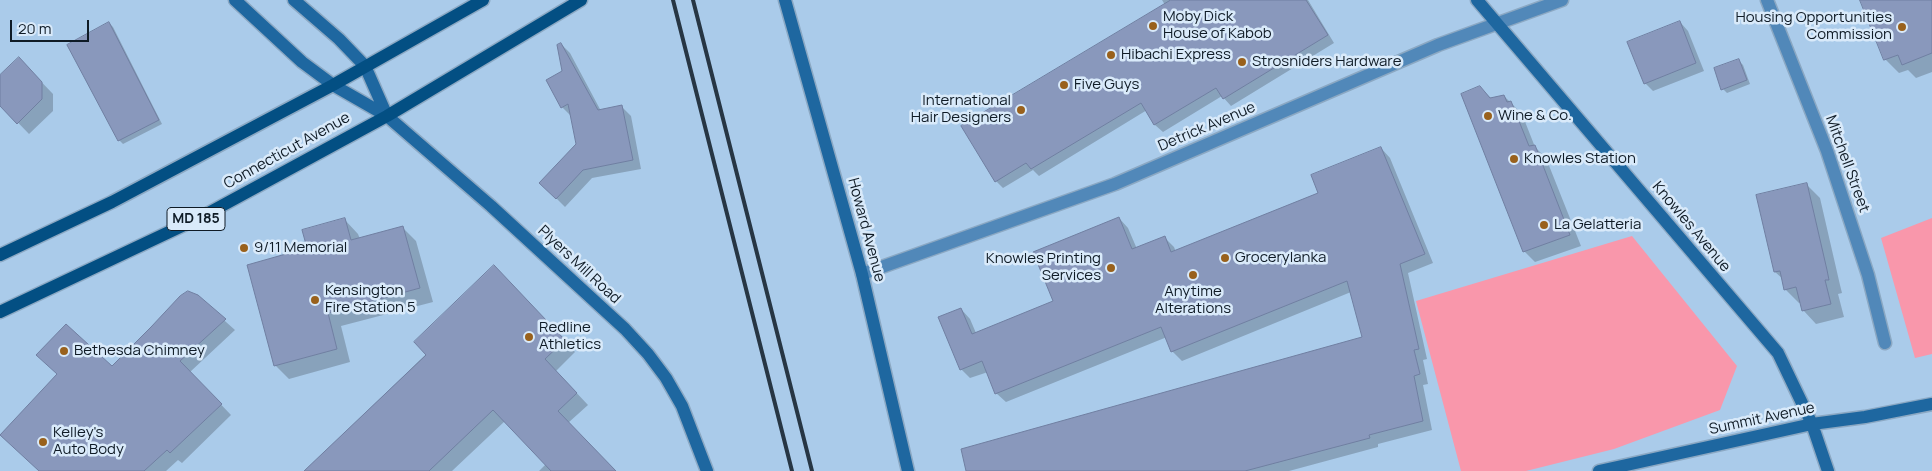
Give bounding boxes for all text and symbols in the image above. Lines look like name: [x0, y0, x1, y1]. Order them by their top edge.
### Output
place label: Moby Dick House of Kabob: [1163, 8, 1272, 43]
place label: Housing Opportunities Commission: [1735, 9, 1892, 44]
scale bar: [12, 10, 91, 42]
text: 20 m: [18, 18, 51, 39]
marker: Moby Dick House of Kabob: [1147, 20, 1159, 32]
marker: Housing Opportunities Commission: [1896, 21, 1908, 33]
place label: Hibachi Express: [1121, 46, 1231, 64]
marker: Hibachi Express: [1105, 49, 1117, 61]
place label: Strosniders Hardware: [1252, 53, 1401, 71]
marker: Strosniders Hardware: [1236, 56, 1248, 68]
place label: Five Guys: [1074, 76, 1139, 94]
marker: Five Guys: [1058, 79, 1070, 91]
place label: International Hair Designers: [911, 92, 1011, 127]
street label: Detrick Avenue: [1156, 98, 1258, 156]
marker: International Hair Designers: [1015, 104, 1027, 116]
place label: Wine & Co.: [1498, 107, 1572, 125]
street label: Connecticut Avenue: [221, 109, 353, 193]
marker: Wine & Co.: [1482, 110, 1494, 122]
street label: Mitchell Street: [1821, 113, 1873, 215]
place label: Knowles Station: [1524, 150, 1636, 168]
marker: Knowles Station: [1508, 153, 1520, 165]
street label: Howard Avenue: [843, 176, 889, 284]
street label: Knowles Avenue: [1648, 178, 1734, 276]
road number: MD 185: [167, 208, 225, 230]
place label: La Gelatteria: [1554, 216, 1641, 234]
marker: La Gelatteria: [1538, 219, 1550, 231]
street label: Plyers Mill Road: [534, 222, 624, 308]
place label: 9/11 Memorial: [254, 239, 347, 257]
marker: 9/11 Memorial: [238, 242, 250, 254]
place label: Grocerylanka: [1235, 249, 1326, 267]
place label: Knowles Printing Services: [986, 250, 1101, 285]
marker: Grocerylanka: [1219, 252, 1231, 264]
marker: Knowles Printing Services: [1105, 262, 1117, 274]
marker: Anytime Alterations: [1187, 269, 1199, 281]
place label: Kensington Fire Station 5: [325, 282, 416, 317]
place label: Anytime Alterations: [1155, 283, 1231, 318]
marker: Kensington Fire Station 5: [309, 294, 321, 306]
place label: Redline Athletics: [539, 319, 601, 354]
marker: Redline Athletics: [523, 331, 535, 343]
place label: Bethesda Chimney: [74, 342, 205, 360]
marker: Bethesda Chimney: [58, 345, 70, 357]
street label: Summit Avenue: [1708, 399, 1816, 439]
place label: Kelley's Auto Body: [53, 424, 124, 459]
marker: Kelley's Auto Body: [37, 436, 49, 448]

